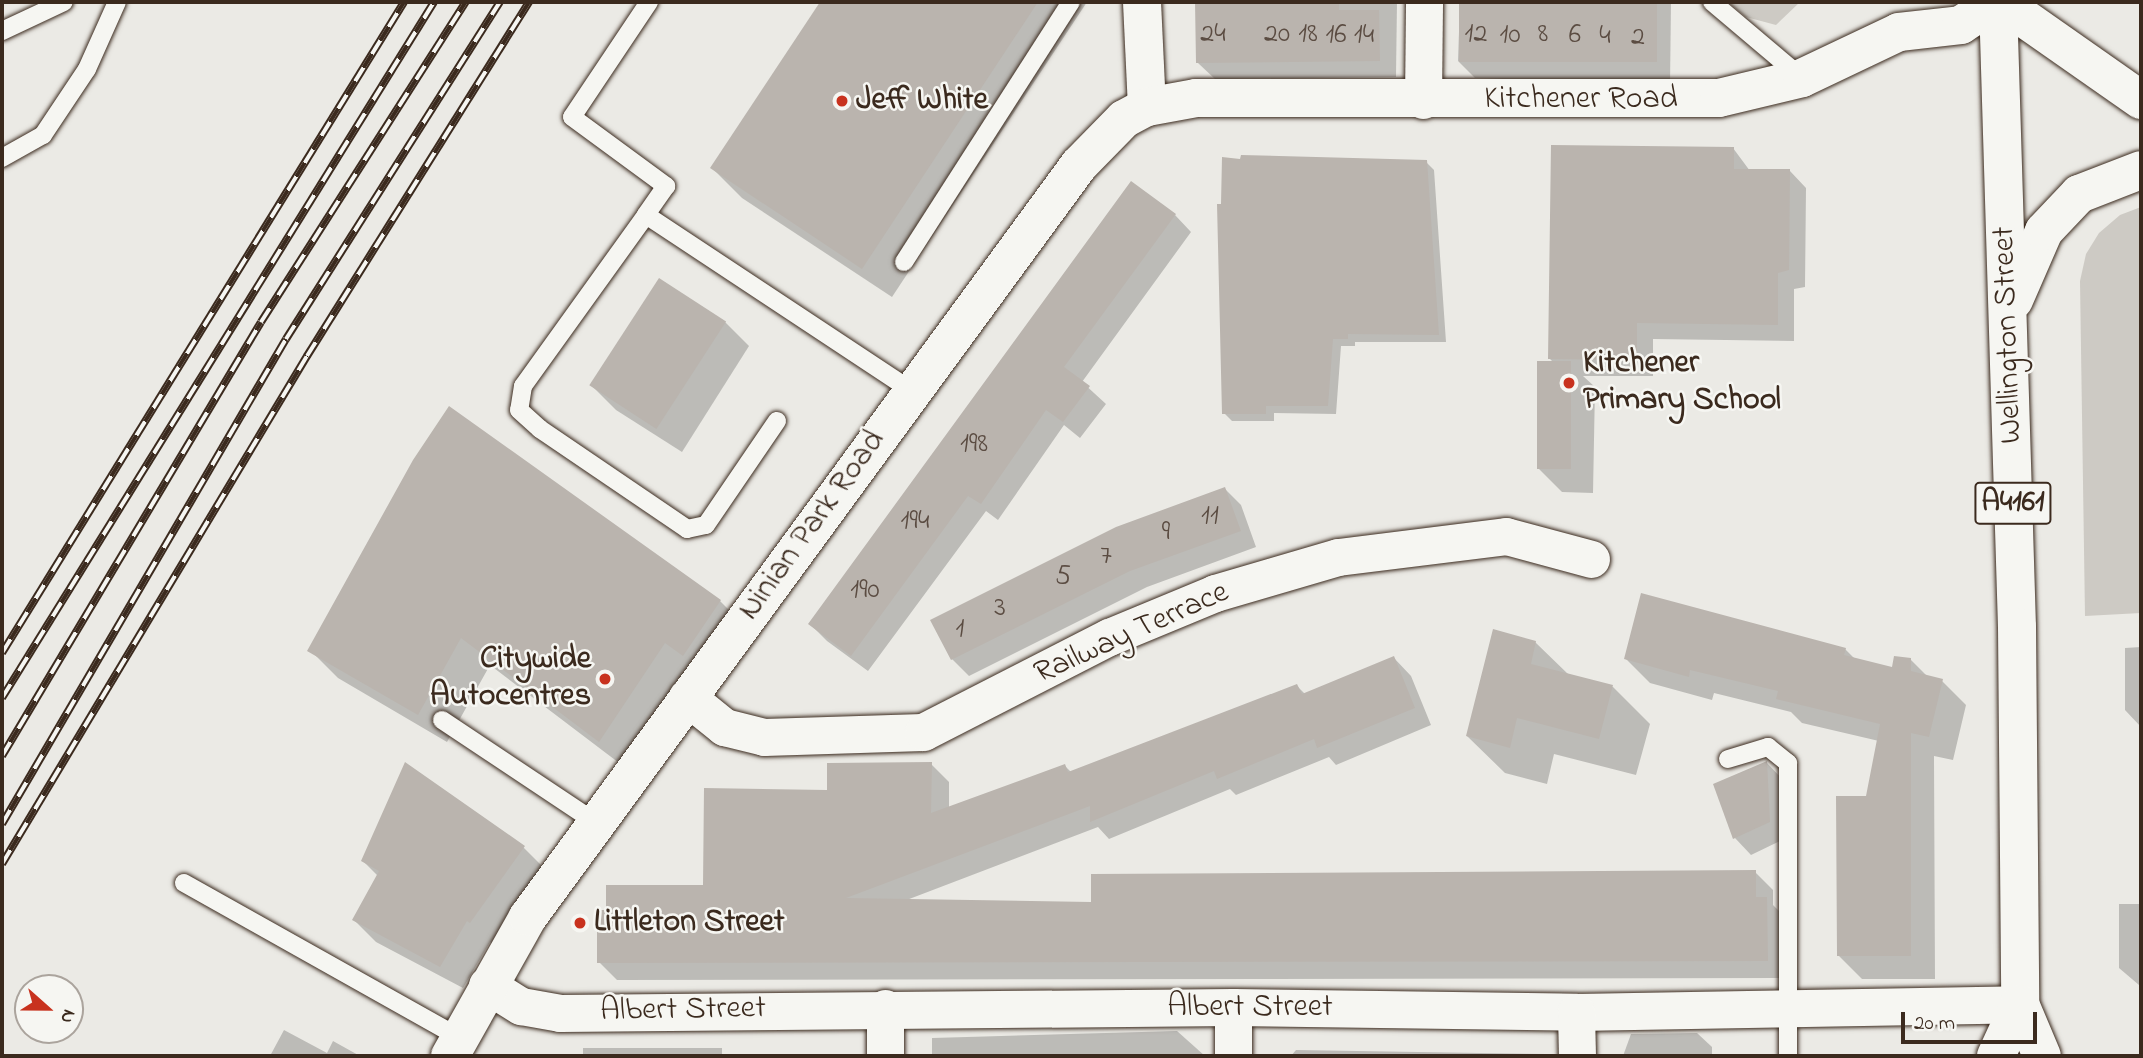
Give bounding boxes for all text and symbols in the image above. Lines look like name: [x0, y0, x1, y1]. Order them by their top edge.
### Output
house number: 24: [1200, 18, 1226, 52]
house number: 20: [1264, 18, 1290, 52]
house number: 18: [1298, 18, 1318, 52]
house number: 12: [1465, 18, 1487, 52]
house number: 8: [1538, 18, 1548, 52]
house number: 16: [1325, 19, 1347, 53]
house number: 14: [1354, 19, 1374, 53]
house number: 10: [1500, 19, 1520, 53]
house number: 6: [1569, 19, 1581, 53]
house number: 4: [1599, 20, 1611, 54]
house number: 2: [1631, 21, 1645, 55]
street label: Kitchener Road: [1484, 81, 1678, 119]
place label: Jeff White: [856, 82, 988, 120]
marker: Jeff White: [834, 93, 850, 109]
street label: Wellington Street: [1986, 226, 2032, 444]
place label: Kitchener Primary School: [1583, 346, 1781, 421]
marker: Kitchener Primary School: [1561, 375, 1577, 391]
street label: Ninian Park Road: [731, 424, 895, 628]
house number: 198: [960, 428, 988, 462]
road number: A4161: [1973, 476, 2053, 530]
house number: 11: [1201, 500, 1219, 534]
house number: 194: [901, 505, 929, 539]
house number: 9: [1162, 516, 1170, 550]
house number: 7: [1100, 540, 1112, 574]
house number: 5: [1055, 560, 1071, 594]
house number: 190: [850, 574, 880, 608]
street label: Railway Terrace: [1029, 574, 1235, 694]
house number: 3: [994, 592, 1006, 626]
house number: 1: [956, 613, 964, 647]
place label: Citywide Autocentres: [430, 642, 591, 717]
marker: Citywide Autocentres: [597, 671, 613, 687]
place label: Littleton Street: [594, 904, 785, 942]
marker: Littleton Street: [572, 915, 588, 931]
north arrow: [14, 974, 84, 1044]
street label: Albert Street: [1167, 989, 1333, 1027]
street label: Albert Street: [600, 990, 766, 1032]
scale bar: [1905, 998, 2042, 1042]
text: N: [52, 1005, 82, 1027]
text: 20 m: [1914, 1009, 1955, 1039]

